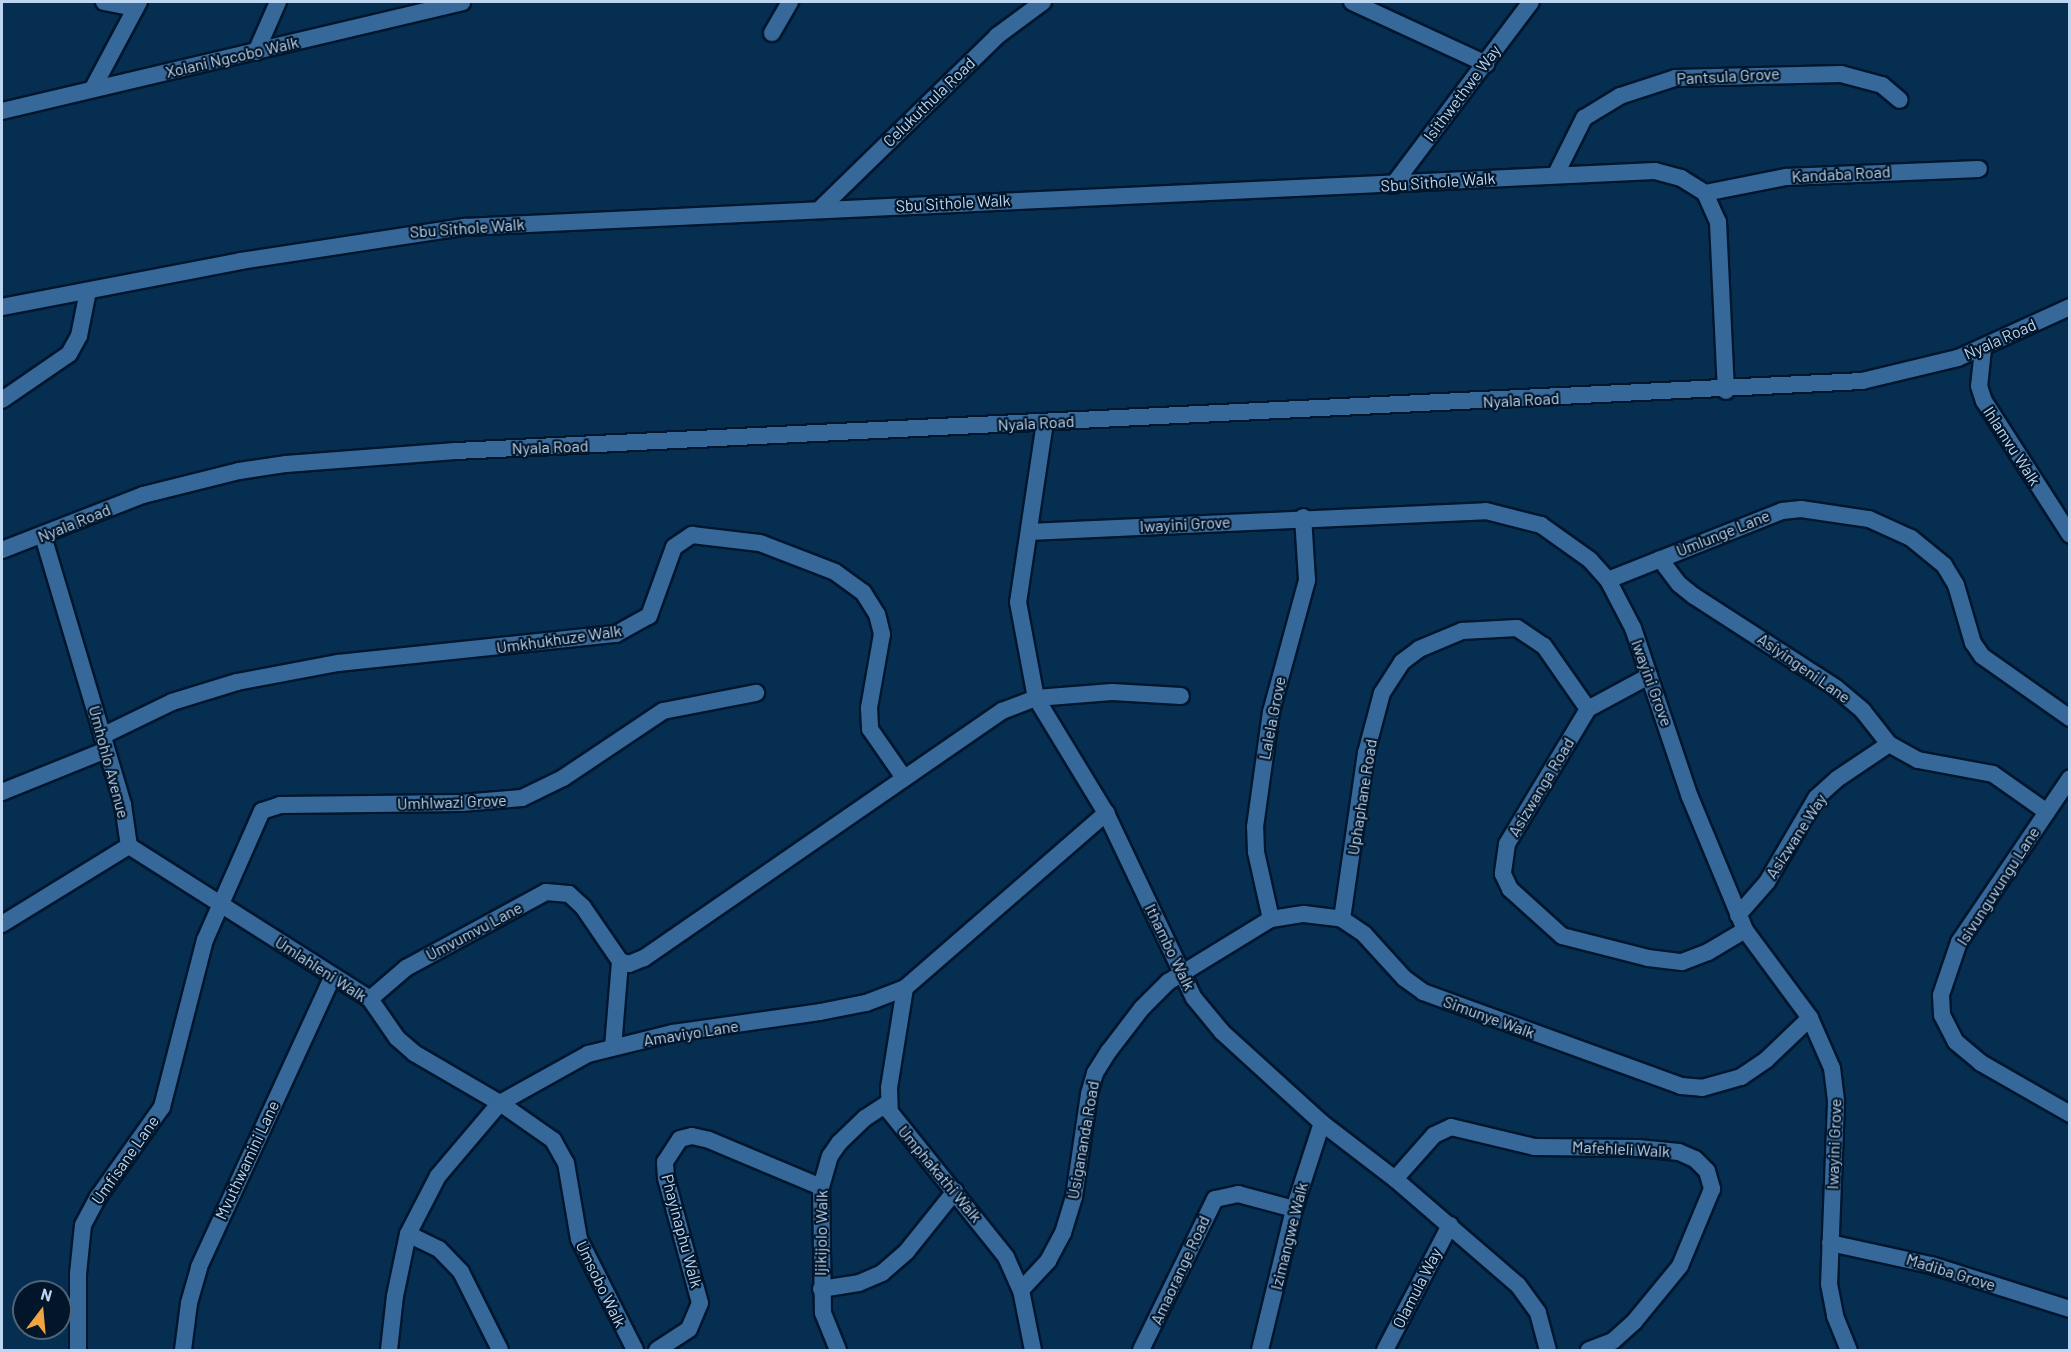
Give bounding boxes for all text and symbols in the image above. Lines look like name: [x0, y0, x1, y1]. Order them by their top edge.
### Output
street label: Xolani Ngcobo Walk: [164, 32, 300, 82]
street label: Isithwethwe Way: [1419, 41, 1505, 145]
street label: Celukuthula Road: [879, 53, 979, 151]
street label: Pantsula Grove: [1676, 64, 1780, 88]
street label: Kandaba Road: [1791, 162, 1891, 186]
street label: Sbu Sithole Walk: [1380, 168, 1496, 196]
street label: Sbu Sithole Walk: [895, 190, 1011, 216]
street label: Sbu Sithole Walk: [409, 214, 525, 242]
street label: Nyala Road: [1961, 315, 2039, 363]
street label: Nyala Road: [1482, 388, 1560, 412]
street label: Ihlamvu Walk: [1979, 403, 2045, 489]
street label: Nyala Road: [997, 411, 1075, 435]
street label: Nyala Road: [511, 436, 589, 458]
street label: Nyala Road: [35, 500, 113, 546]
street label: Umlunge Lane: [1673, 506, 1773, 560]
street label: Iwayini Grove: [1139, 512, 1231, 536]
street label: Umkhukhuze Walk: [495, 621, 623, 657]
street label: Asiyingeni Lane: [1754, 629, 1854, 707]
street label: Iwayini Grove: [1627, 637, 1677, 729]
street label: Lalela Grove: [1255, 675, 1289, 761]
street label: Umhohlo Avenue: [85, 704, 133, 820]
street label: Asizwanga Road: [1504, 734, 1578, 840]
street label: Uphaphane Road: [1343, 738, 1381, 856]
street label: Umhlwazi Grove: [397, 790, 507, 814]
street label: Asizwane Way: [1762, 790, 1830, 882]
street label: Isivunguvungu Lane: [1953, 823, 2043, 949]
street label: Umvumvu Lane: [423, 898, 525, 964]
street label: Ithambo Walk: [1141, 901, 1199, 993]
street label: Umlahleni Walk: [272, 932, 370, 1006]
street label: Simunye Walk: [1441, 992, 1537, 1042]
street label: Amaviyo Lane: [642, 1016, 740, 1050]
street label: Usigananda Road: [1063, 1079, 1103, 1201]
street label: Mvuthwamini Lane: [211, 1097, 283, 1223]
street label: Iwayini Grove: [1823, 1098, 1845, 1190]
street label: Umfisane Lane: [87, 1112, 163, 1208]
street label: Umphakathi Walk: [894, 1122, 986, 1226]
street label: Mafehleli Walk: [1572, 1137, 1670, 1161]
street label: Phayinaphu Walk: [658, 1172, 706, 1290]
street label: Izimangwe Walk: [1266, 1180, 1312, 1292]
street label: Ijikijolo Walk: [811, 1190, 831, 1276]
street label: Amaorange Road: [1146, 1212, 1214, 1328]
street label: Umsobo Walk: [572, 1238, 630, 1330]
street label: Olamula Way: [1389, 1245, 1445, 1331]
street label: Madiba Grove: [1904, 1249, 1998, 1295]
north arrow: [12, 1280, 72, 1340]
text: N: [39, 1284, 54, 1305]

